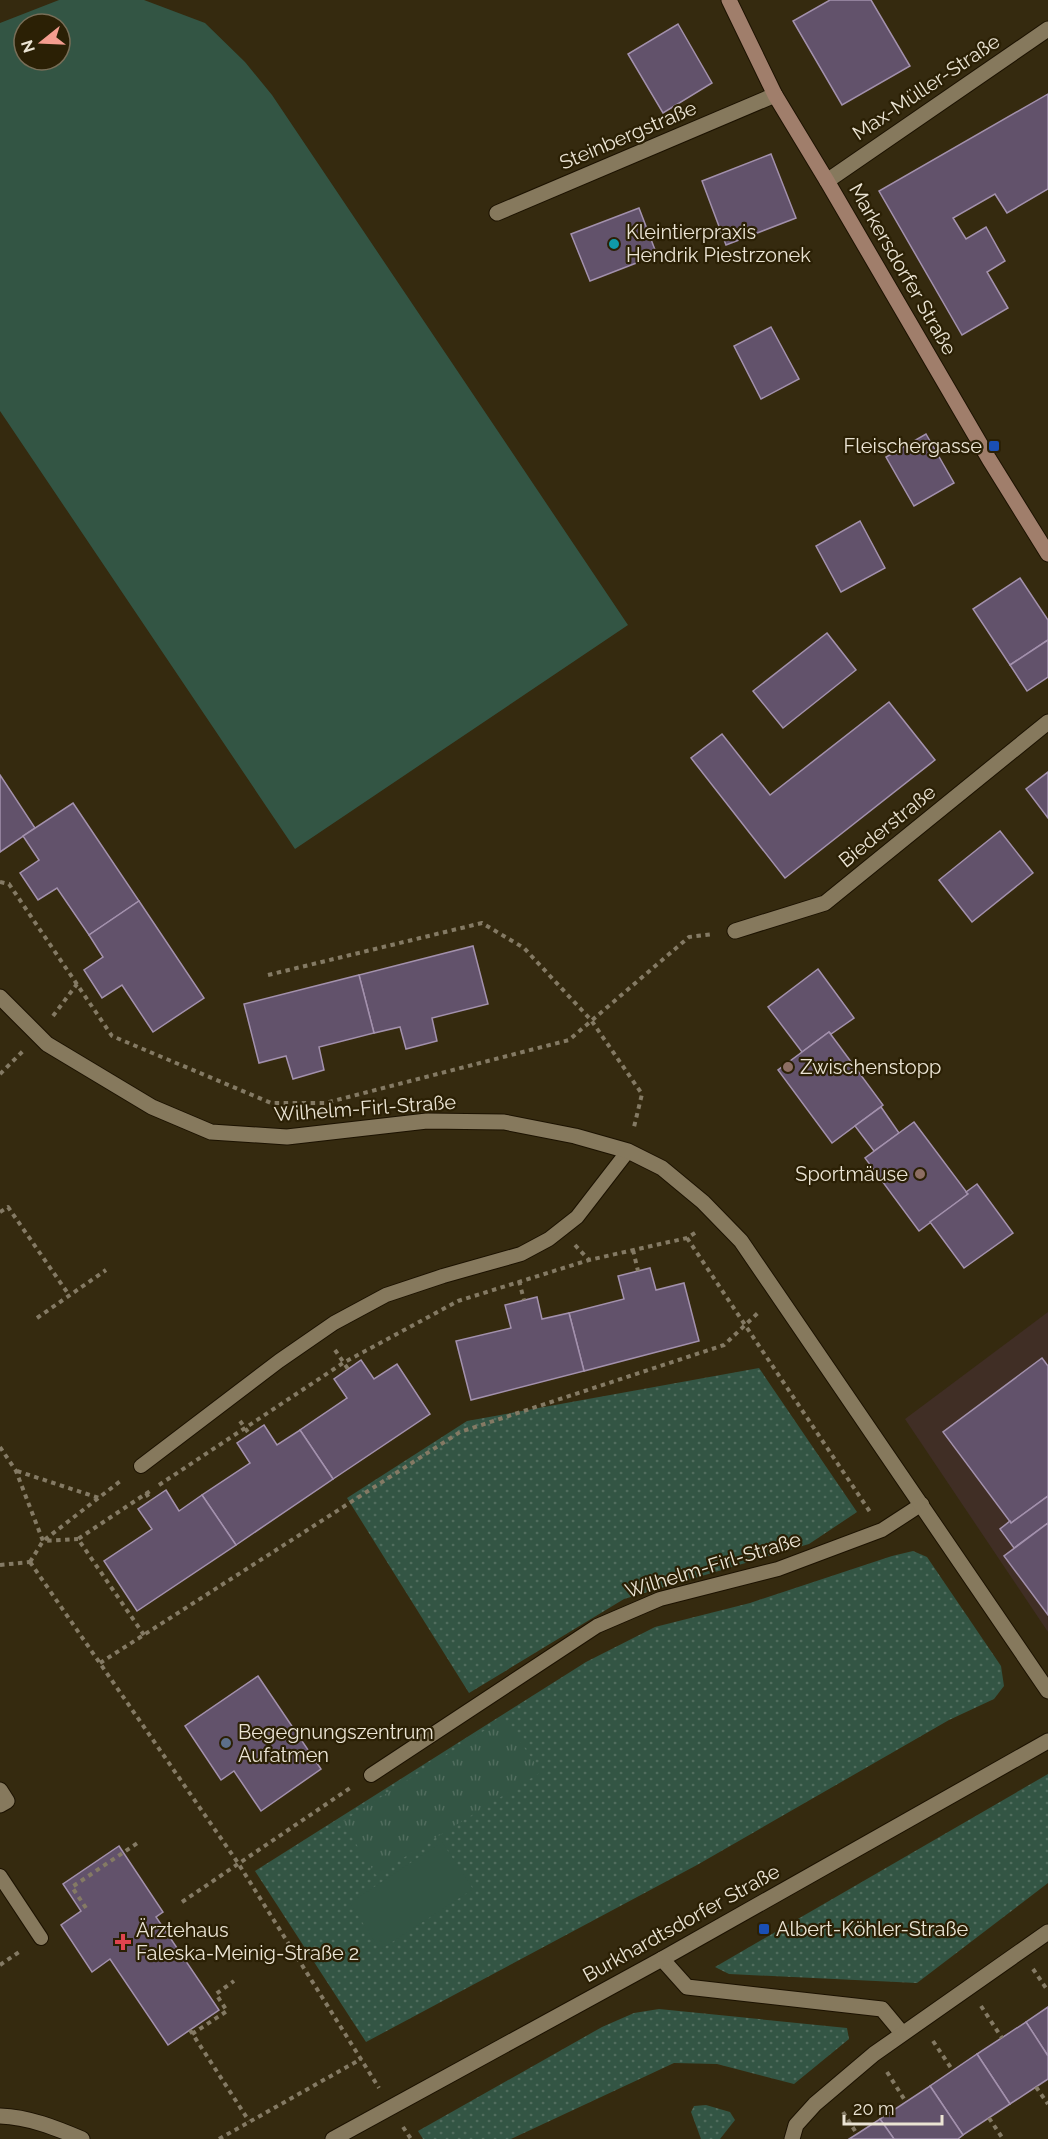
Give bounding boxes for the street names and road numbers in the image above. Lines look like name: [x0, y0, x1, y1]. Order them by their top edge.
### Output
street label: Max-Müller-Straße: [848, 29, 1004, 145]
street label: Steinbergstraße: [556, 95, 700, 175]
street label: Markersdorfer Straße: [844, 179, 962, 359]
street label: Biederstraße: [834, 780, 940, 872]
street label: Wilhelm-Firl-Straße: [273, 1090, 457, 1126]
street label: Wilhelm-Firl-Straße: [622, 1527, 804, 1603]
street label: Burkhardtsdorfer Straße: [578, 1859, 784, 1987]

